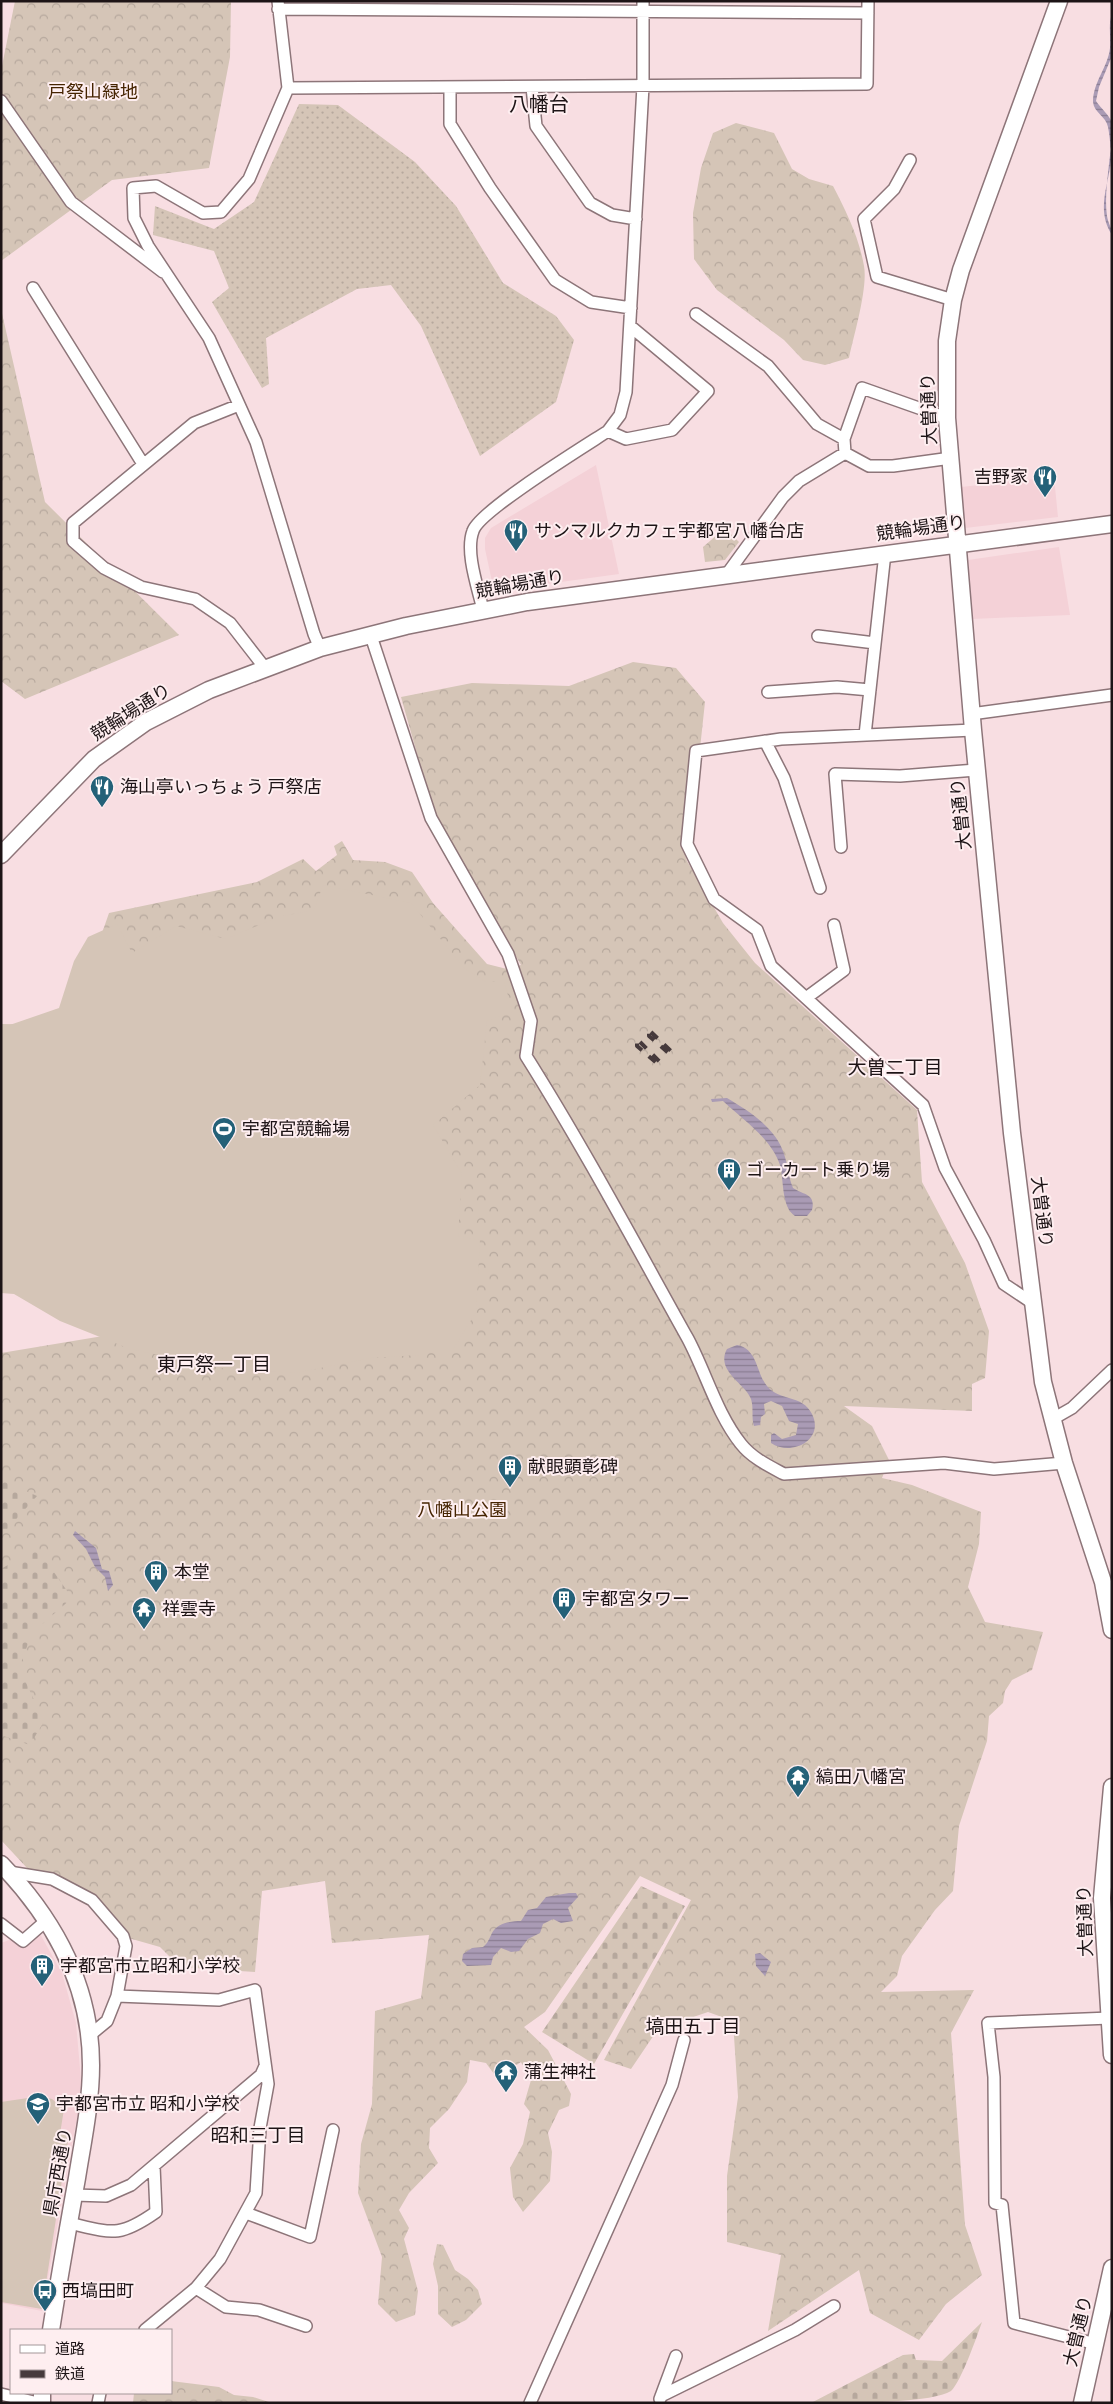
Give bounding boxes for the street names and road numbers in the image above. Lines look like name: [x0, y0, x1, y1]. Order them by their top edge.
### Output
street label: 大曽通り: [916, 373, 940, 445]
street label: 競輪場通り: [875, 510, 967, 544]
street label: 競輪場通り: [474, 564, 566, 602]
street label: 競輪場通り: [86, 678, 174, 744]
street label: 大曽通り: [945, 777, 975, 851]
street label: 大曽通り: [1028, 1175, 1058, 1249]
street label: 大曽通り: [1072, 1885, 1096, 1957]
street label: 県庁西通り: [38, 2126, 76, 2218]
street label: 大曽通り: [1058, 2293, 1096, 2368]

